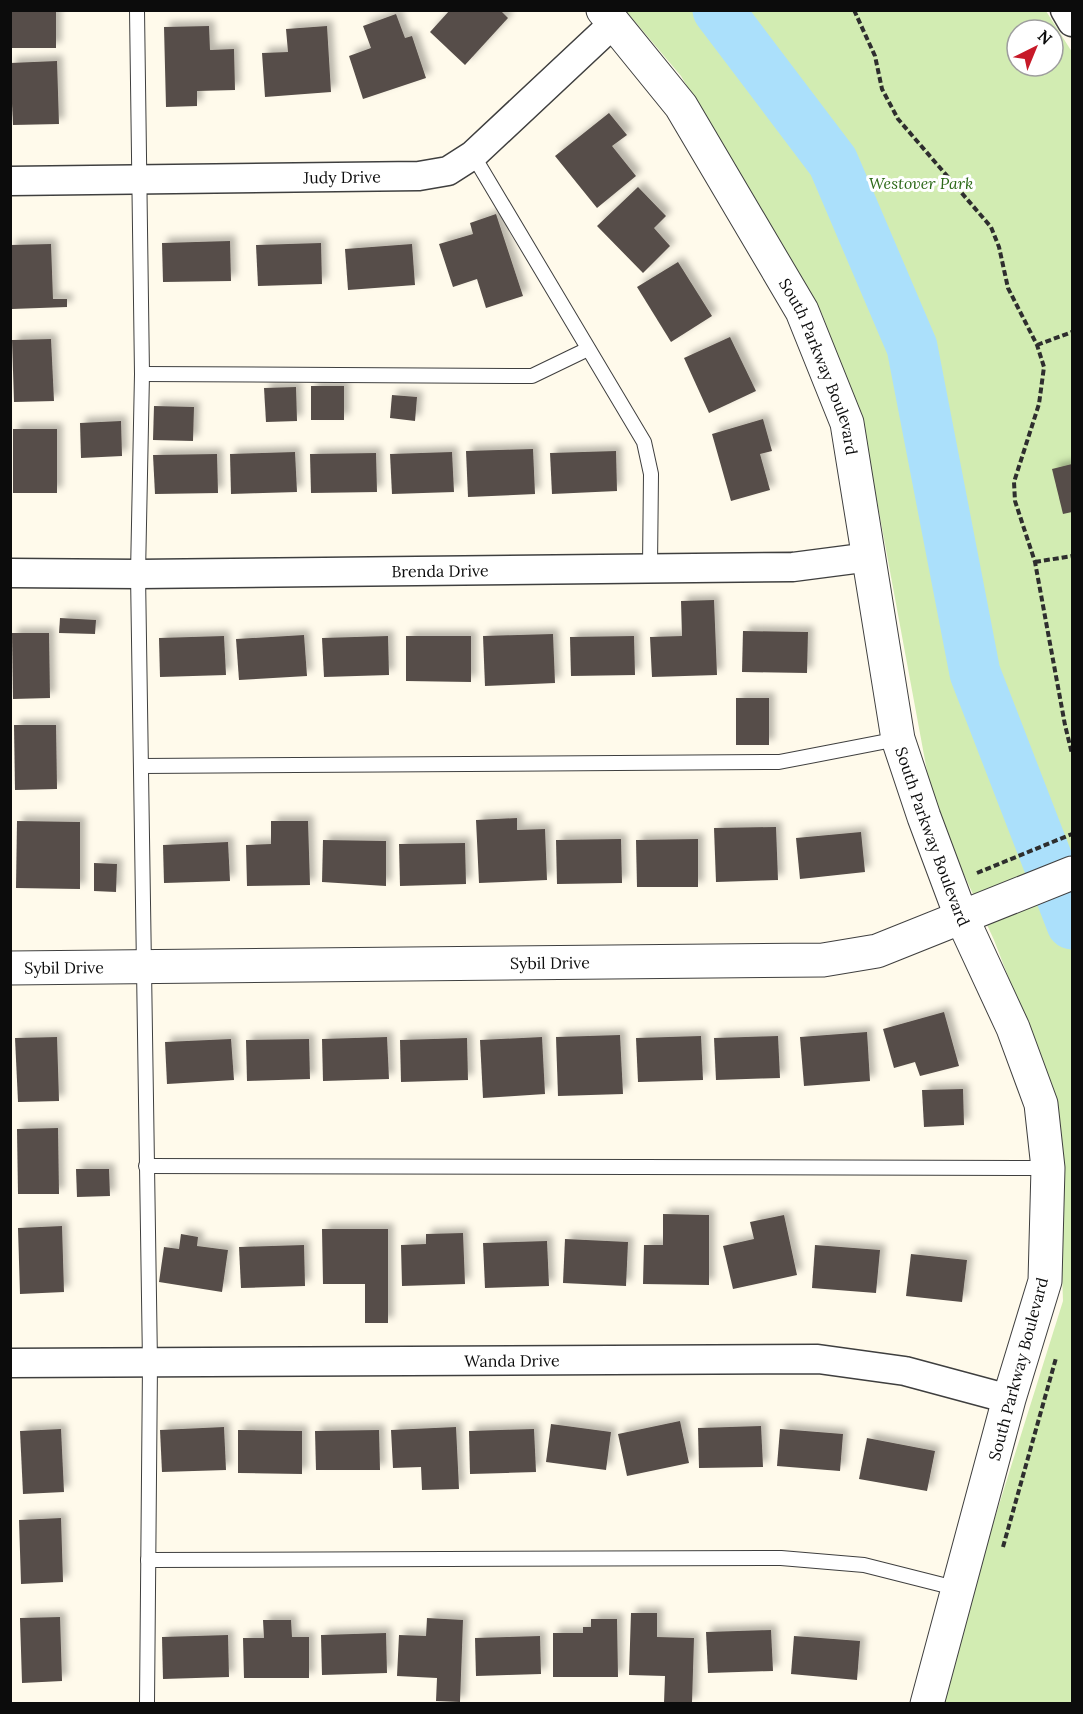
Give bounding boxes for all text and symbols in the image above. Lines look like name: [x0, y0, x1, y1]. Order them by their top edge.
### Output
north arrow: [1005, 18, 1065, 78]
text: N: [1034, 25, 1057, 49]
street label: Judy Drive: [302, 166, 381, 187]
park label: Westover Park: [869, 173, 973, 193]
street label: South Parkway Boulevard: [775, 275, 862, 457]
street label: Brenda Drive: [391, 560, 489, 581]
street label: South Parkway Boulevard: [891, 744, 975, 930]
street label: Sybil Drive: [510, 952, 590, 973]
street label: Sybil Drive: [24, 957, 104, 978]
street label: South Parkway Boulevard: [984, 1275, 1052, 1463]
street label: Wanda Drive: [464, 1350, 560, 1371]

